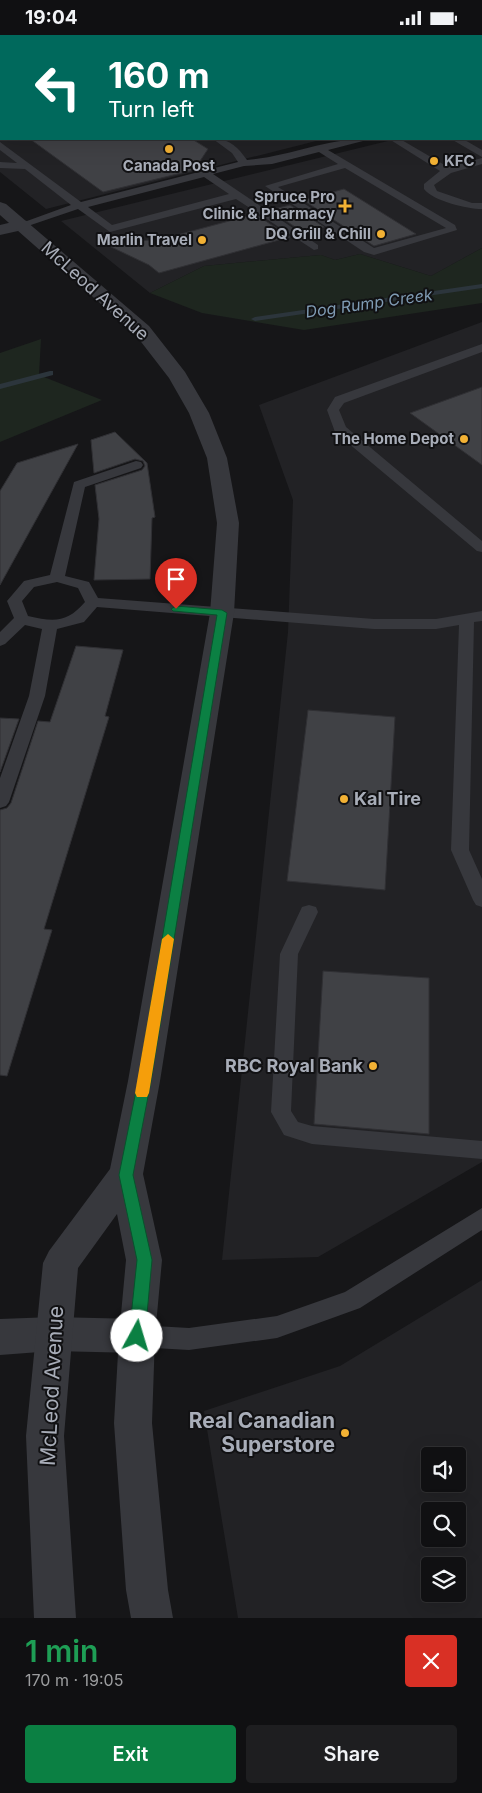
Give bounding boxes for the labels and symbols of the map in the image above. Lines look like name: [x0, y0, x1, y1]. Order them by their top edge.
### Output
marker: Canada Post: [163, 143, 175, 155]
place label: KFC: [444, 151, 475, 170]
marker: KFC: [428, 155, 440, 167]
place label: Canada Post: [123, 156, 216, 175]
place label: Spruce Pro Clinic & Pharmacy: [202, 187, 335, 223]
marker: Spruce Pro Clinic & Pharmacy: [339, 200, 351, 212]
place label: DQ Grill & Chill: [265, 224, 371, 243]
marker: DQ Grill & Chill: [375, 228, 387, 240]
place label: Marlin Travel: [97, 230, 192, 249]
marker: Marlin Travel: [196, 234, 208, 246]
street label: McLeod Avenue: [37, 237, 153, 344]
water label: Dog Rump Creek: [304, 284, 434, 322]
place label: The Home Depot: [332, 429, 454, 448]
marker: The Home Depot: [458, 433, 470, 445]
pin: [155, 558, 197, 609]
place label: Kal Tire: [354, 788, 421, 809]
marker: Kal Tire: [338, 793, 350, 805]
place label: RBC Royal Bank: [225, 1055, 364, 1076]
marker: RBC Royal Bank: [367, 1060, 379, 1072]
street label: McLeod Avenue: [35, 1305, 68, 1467]
position arrow: [110, 1309, 162, 1361]
place label: Real Canadian Superstore: [189, 1408, 335, 1457]
marker: Real Canadian Superstore: [339, 1427, 351, 1439]

